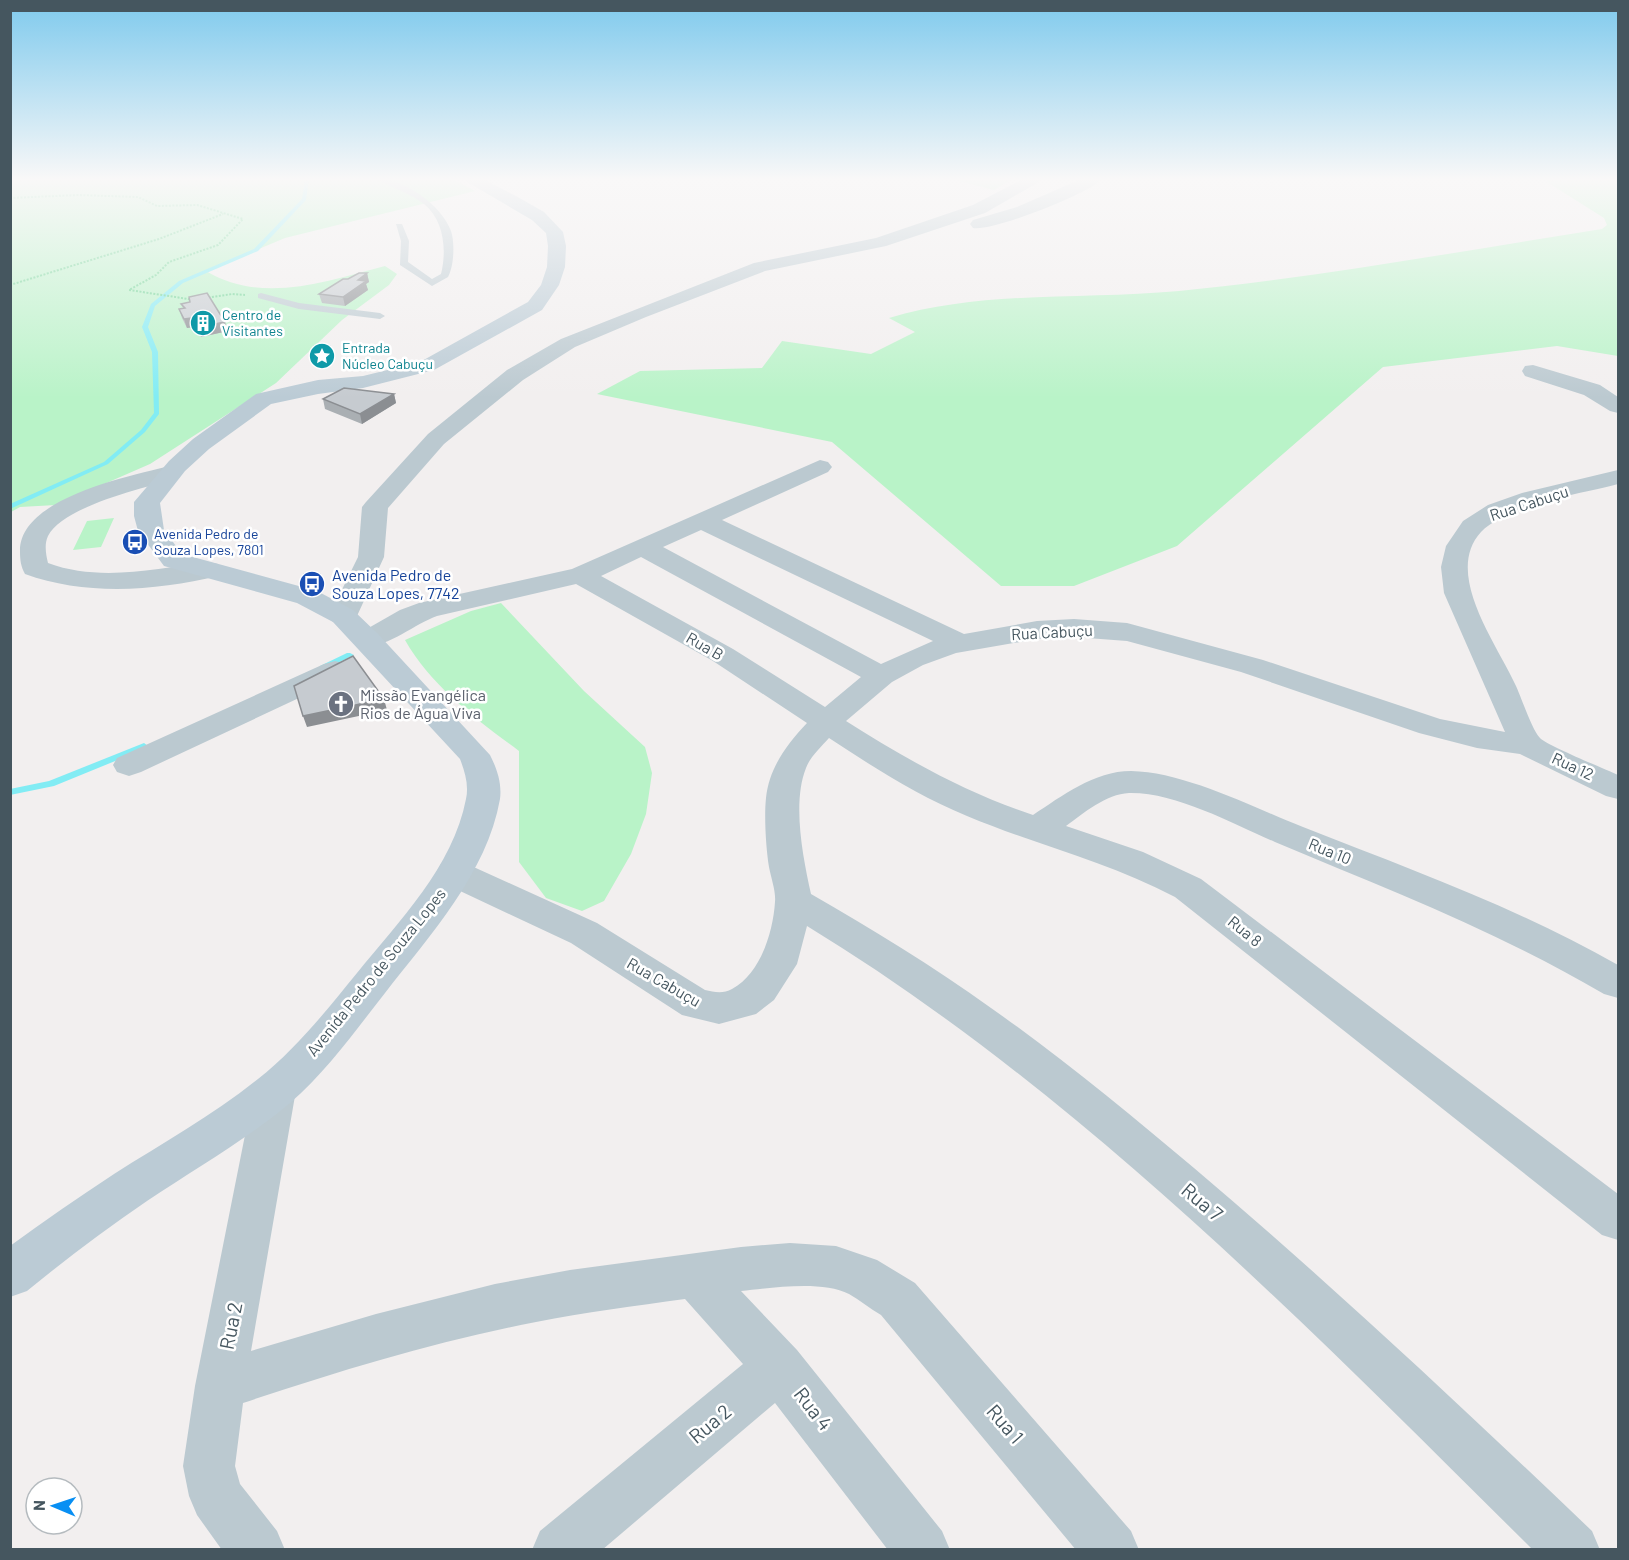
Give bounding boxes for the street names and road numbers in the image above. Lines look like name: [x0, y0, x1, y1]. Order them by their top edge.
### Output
street label: Rua Cabuçu: [1487, 481, 1571, 524]
street label: Rua Cabuçu: [1011, 620, 1093, 643]
street label: Rua B: [683, 627, 727, 664]
street label: Rua 12: [1549, 748, 1597, 783]
street label: Rua 10: [1306, 833, 1354, 868]
street label: Avenida Pedro de Souza Lopes: [302, 884, 449, 1059]
street label: Rua 8: [1225, 911, 1266, 950]
street label: Rua Cabuçu: [624, 953, 704, 1010]
street label: Rua 7: [1177, 1177, 1229, 1226]
street label: Rua 2: [214, 1300, 246, 1352]
street label: Rua 4: [789, 1382, 838, 1435]
street label: Rua 2: [683, 1399, 735, 1448]
street label: Rua 1: [982, 1399, 1029, 1448]

